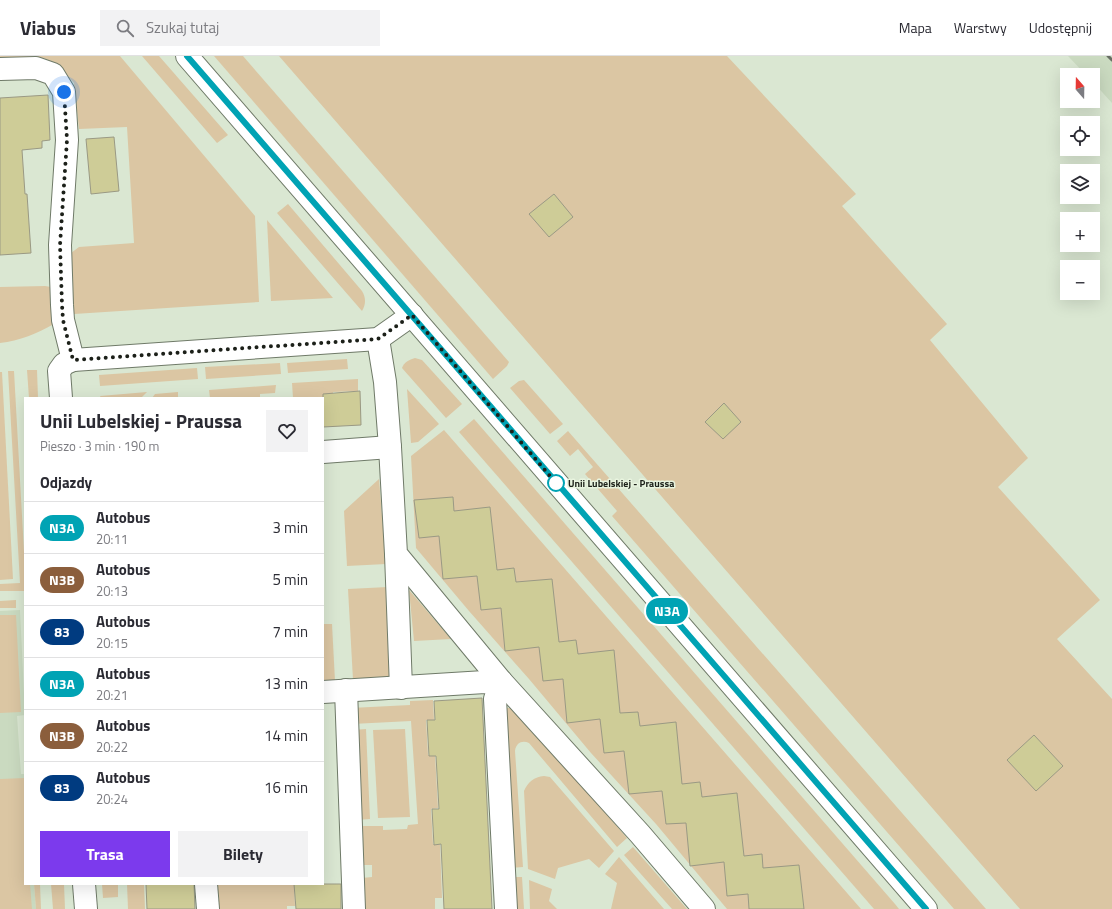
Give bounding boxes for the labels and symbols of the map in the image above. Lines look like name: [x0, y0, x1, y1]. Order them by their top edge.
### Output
north arrow: [1060, 68, 1100, 108]
your location: [54, 82, 74, 102]
marker: Unii Lubelskiej - Praussa: [547, 474, 565, 492]
place label: Unii Lubelskiej - Praussa: [568, 476, 674, 491]
line badge: N3A: [644, 598, 690, 624]

